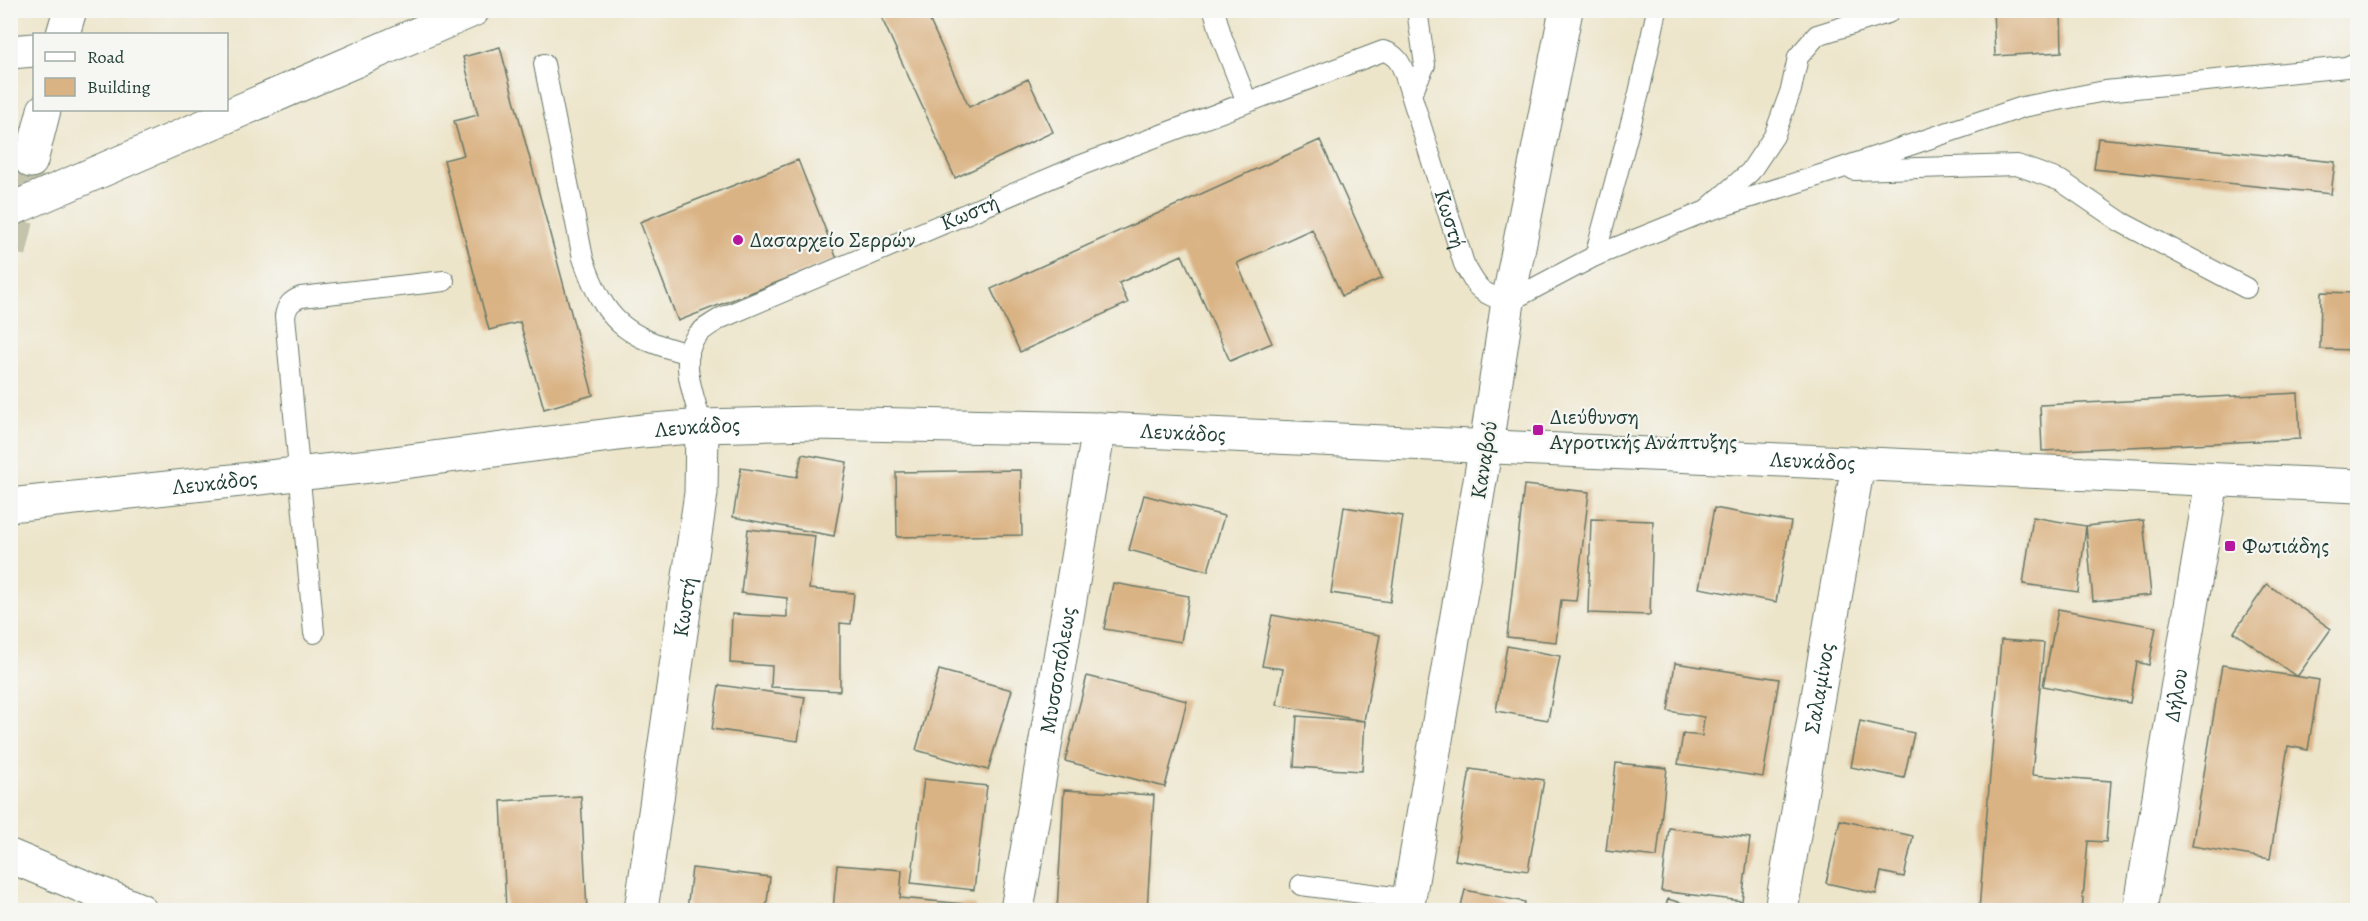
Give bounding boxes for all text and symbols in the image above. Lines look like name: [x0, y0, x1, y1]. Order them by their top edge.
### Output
legend: [33, 33, 228, 111]
text: Road: [87, 45, 125, 69]
text: Building: [87, 75, 151, 99]
street label: Κωστή: [1427, 185, 1473, 252]
street label: Κωστή: [936, 187, 1003, 238]
place label: Δασαρχείο Σερρών: [750, 225, 916, 255]
marker: Δασαρχείο Σερρών: [731, 233, 745, 247]
place label: Διεύθυνση Αγροτικής Ανάπτυξης: [1549, 402, 1737, 457]
street label: Λευκάδος: [653, 410, 741, 445]
street label: Λευκάδος: [1139, 416, 1227, 450]
street label: Καναβού: [1463, 419, 1505, 501]
marker: Διεύθυνση Αγροτικής Ανάπτυξης: [1531, 423, 1545, 437]
street label: Λευκάδος: [1768, 444, 1856, 478]
street label: Λευκάδος: [170, 463, 259, 502]
place label: Φωτιάδης: [2242, 531, 2329, 561]
marker: Φωτιάδης: [2223, 539, 2237, 553]
street label: Κωστή: [665, 575, 704, 639]
street label: Μυσσοπόλεως: [1032, 605, 1083, 736]
street label: Σαλαμίνος: [1797, 641, 1842, 736]
street label: Δήλου: [2157, 666, 2195, 724]

